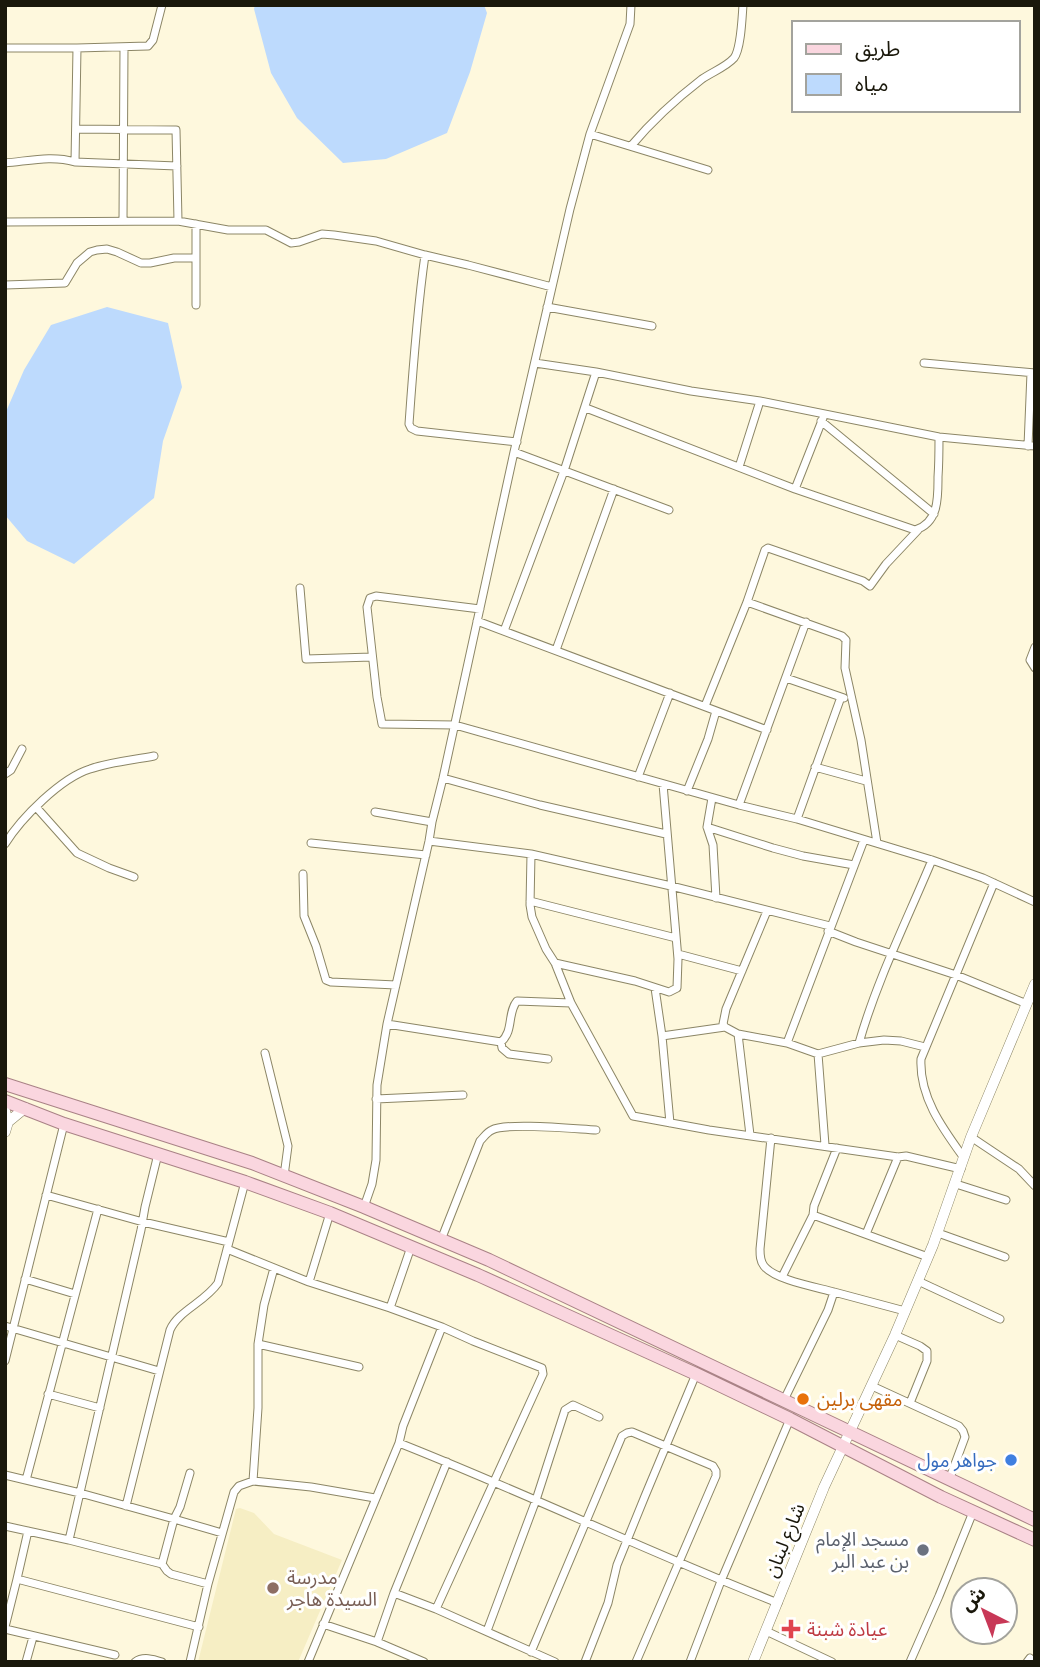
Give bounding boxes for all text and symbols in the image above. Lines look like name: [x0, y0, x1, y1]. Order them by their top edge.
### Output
legend: [792, 21, 1019, 112]
text: طريق: [855, 34, 900, 63]
text: مياه: [855, 69, 888, 98]
place label: مقهى برلين: [817, 1386, 902, 1412]
marker: مقهى برلين: [795, 1391, 811, 1407]
place label: جواهر مول: [917, 1447, 997, 1473]
marker: جواهر مول: [1003, 1452, 1019, 1468]
street label: شارع لبنان: [757, 1499, 812, 1581]
place label: مسجد الإمام بن عبد البر: [816, 1526, 909, 1574]
marker: مسجد الإمام بن عبد البر: [915, 1542, 931, 1558]
place label: مدرسة السيدة هاجر: [286, 1564, 377, 1612]
north arrow: [949, 1576, 1019, 1646]
marker: مدرسة السيدة هاجر: [265, 1580, 281, 1596]
text: ش: [954, 1580, 991, 1617]
place label: عيادة شبنة: [807, 1616, 887, 1642]
marker: عيادة شبنة: [781, 1619, 801, 1639]

